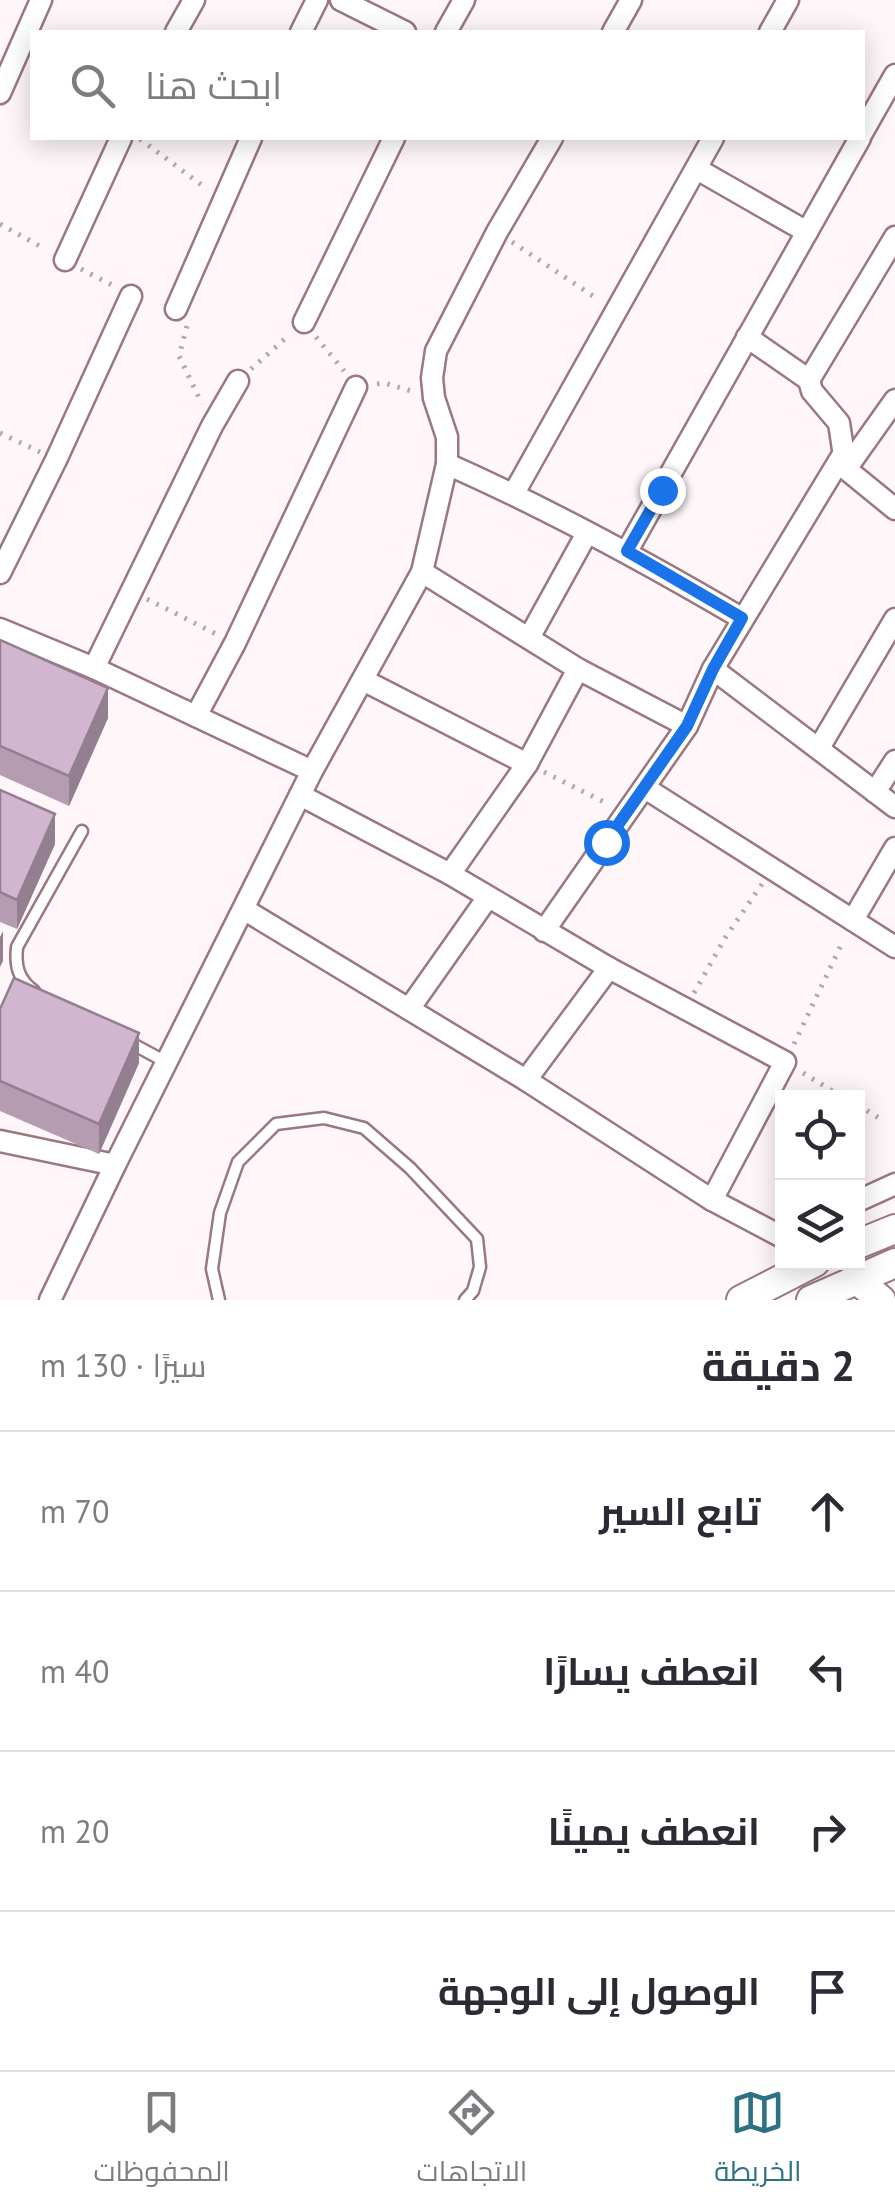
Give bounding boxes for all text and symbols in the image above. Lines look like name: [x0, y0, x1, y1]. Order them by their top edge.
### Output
search box: [30, 30, 865, 140]
icon: search: [65, 58, 120, 113]
text: ابحث هنا: [145, 60, 282, 109]
route end: [640, 468, 686, 514]
route start: [584, 820, 630, 866]
map controls: [775, 1090, 865, 1270]
button: locate: [775, 1090, 865, 1180]
button: layers: [775, 1180, 865, 1270]
text: 2 دقيقة: [702, 1338, 855, 1393]
text: سيرًا · 130 m: [40, 1344, 207, 1386]
icon: ahead: [800, 1484, 855, 1539]
text: تابع السير: [599, 1486, 760, 1535]
text: 70 m: [40, 1490, 109, 1532]
icon: left: [800, 1644, 855, 1699]
text: انعطف يسارًا: [543, 1646, 760, 1695]
text: 40 m: [40, 1650, 109, 1692]
icon: right: [800, 1804, 855, 1859]
text: انعطف يمينًا: [548, 1806, 760, 1855]
text: 20 m: [40, 1810, 109, 1852]
icon: arrive: [800, 1964, 855, 2019]
text: الوصول إلى الوجهة: [438, 1966, 760, 2015]
tab: المحفوظات: [93, 2085, 230, 2197]
tab: الاتجاهات: [417, 2085, 527, 2197]
tab: الخريطة: [714, 2085, 802, 2197]

